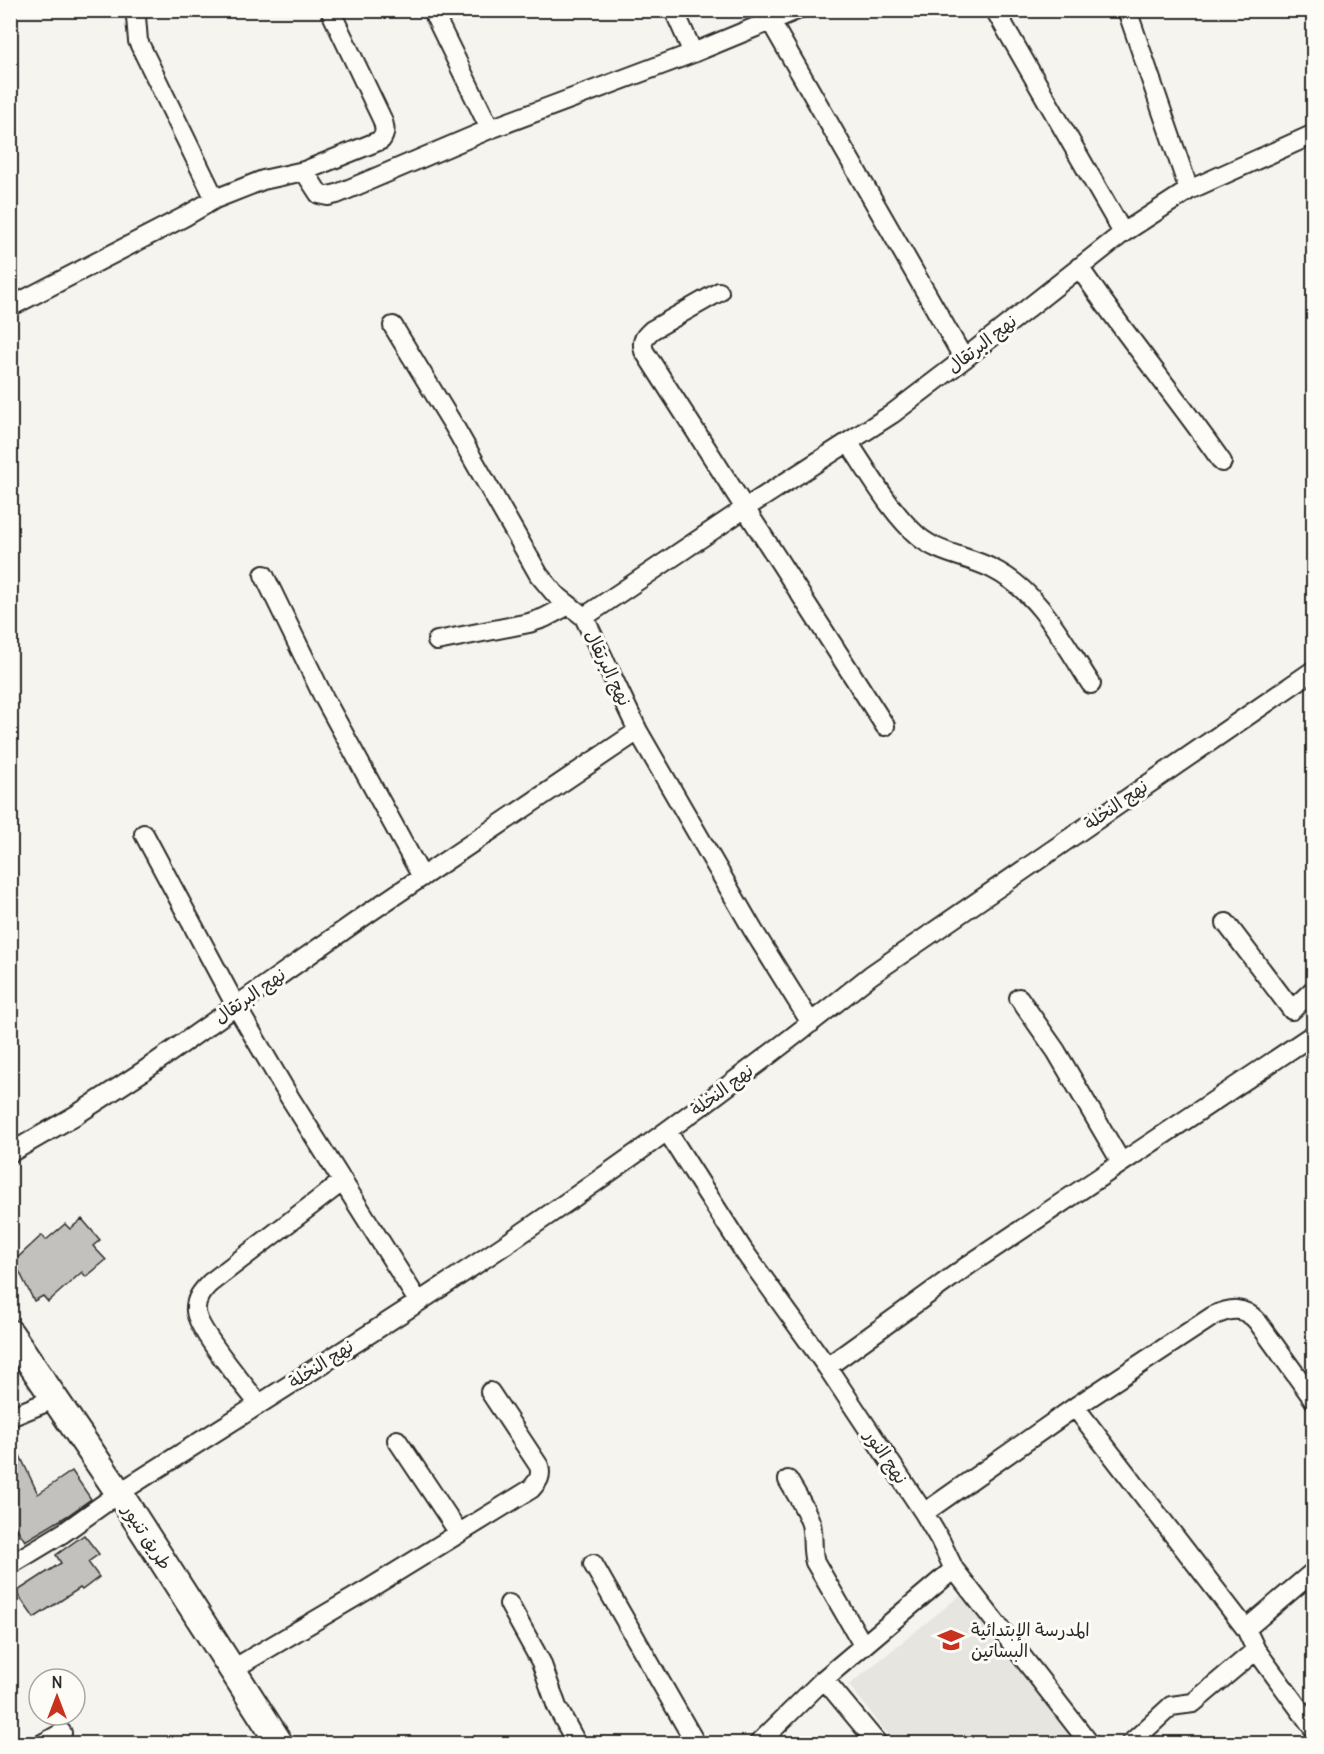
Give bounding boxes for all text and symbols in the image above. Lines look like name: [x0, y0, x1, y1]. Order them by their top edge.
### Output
street label: نهج البرتقال: [942, 309, 1022, 379]
street label: نهج البرتقال: [579, 626, 637, 710]
street label: نهج النخلة: [1079, 774, 1153, 836]
street label: نهج البرتقال: [209, 963, 291, 1029]
street label: نهج النخلة: [686, 1058, 758, 1122]
street label: نهج النخلة: [284, 1334, 358, 1394]
street label: نهج النور: [858, 1423, 913, 1489]
street label: طريق تنيور: [117, 1498, 177, 1574]
place label: المدرسة الإبتدائية البساتين: [971, 1618, 1090, 1662]
school or university icon: المدرسة الإبتدائية البساتين: [936, 1625, 966, 1655]
north arrow: [27, 1667, 87, 1727]
text: N: [51, 1672, 63, 1692]

